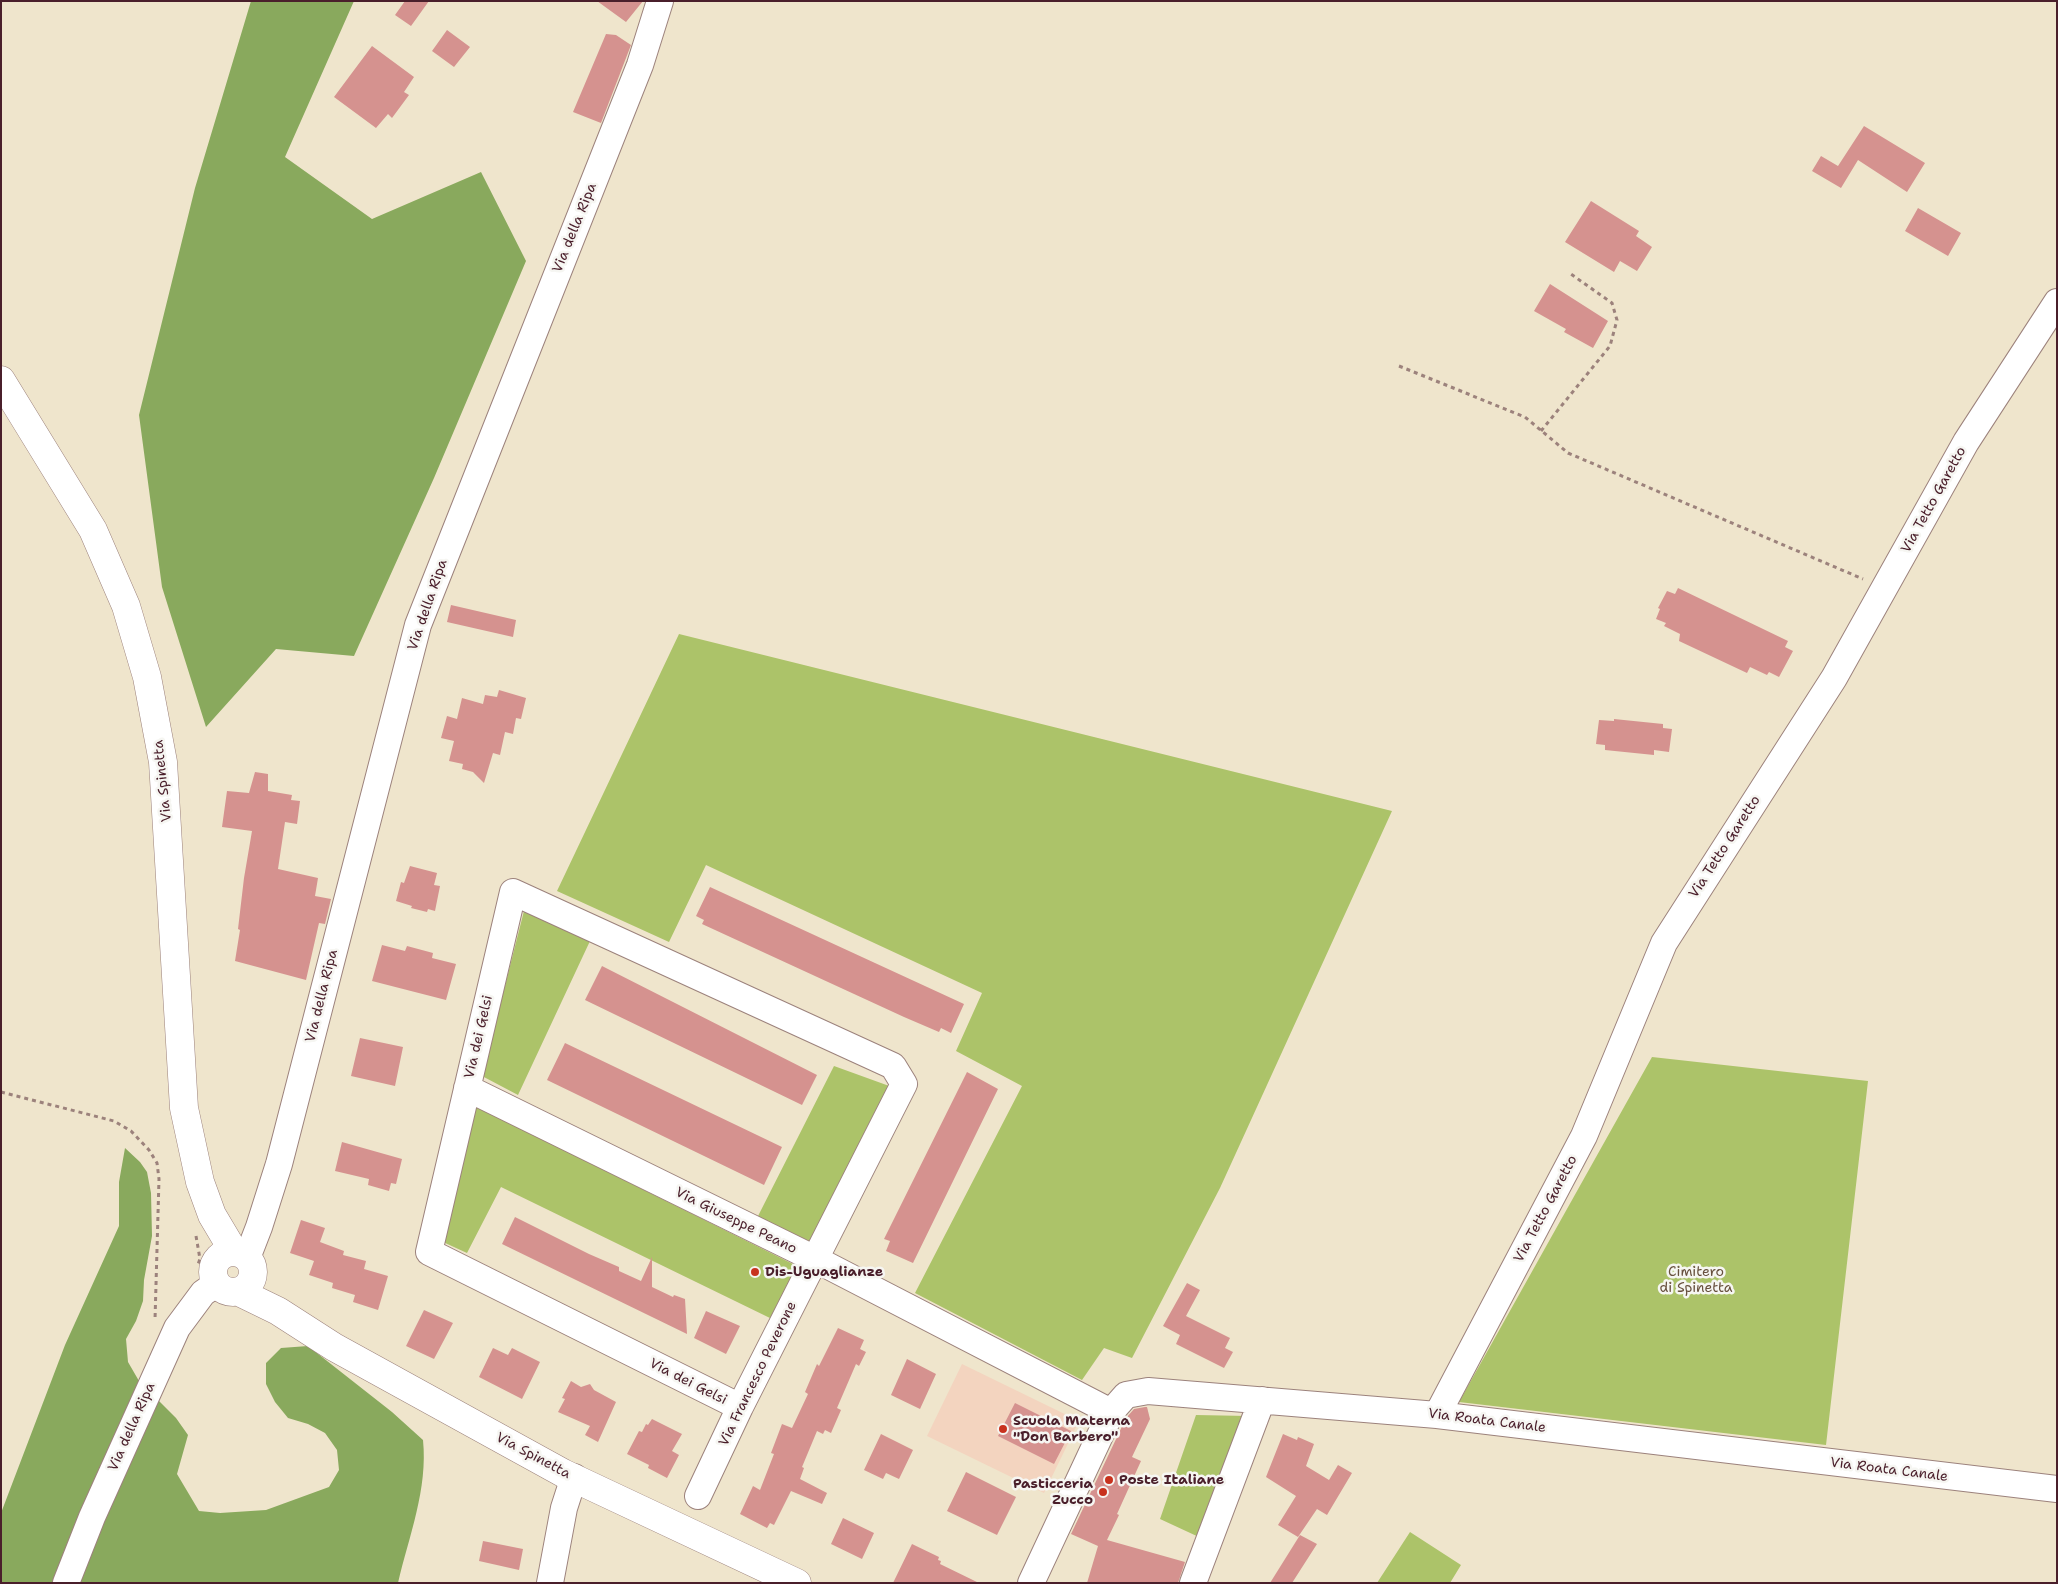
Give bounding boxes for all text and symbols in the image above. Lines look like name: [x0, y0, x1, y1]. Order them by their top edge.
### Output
street label: Via della Ripa: [549, 181, 601, 275]
street label: Via Tetto Garetto: [1898, 444, 1970, 556]
street label: Via della Ripa: [405, 557, 451, 653]
street label: Via Spinetta: [150, 739, 176, 823]
street label: Via Tetto Garetto: [1686, 793, 1764, 901]
street label: Via della Ripa: [302, 948, 342, 1044]
street label: Via dei Gelsi: [461, 994, 497, 1080]
street label: Via Tetto Garetto: [1511, 1153, 1581, 1265]
street label: Via Giuseppe Peano: [673, 1184, 799, 1258]
place label: Dis-Uguaglianze: [765, 1264, 883, 1280]
park label: Cimitero di Spinetta: [1659, 1264, 1733, 1296]
marker: Dis-Uguaglianze: [749, 1266, 761, 1278]
street label: Via Francesco Peverone: [716, 1299, 800, 1449]
street label: Via dei Gelsi: [646, 1355, 730, 1409]
street label: Via della Ripa: [105, 1380, 159, 1474]
street label: Via Roata Canale: [1427, 1405, 1547, 1437]
place label: Scuola Materna "Don Barbero": [1013, 1413, 1130, 1445]
marker: Scuola Materna "Don Barbero": [997, 1423, 1009, 1435]
street label: Via Spinetta: [493, 1429, 573, 1483]
street label: Via Roata Canale: [1829, 1454, 1949, 1486]
place label: Poste Italiane: [1119, 1472, 1224, 1488]
marker: Poste Italiane: [1103, 1474, 1115, 1486]
place label: Pasticceria Zucco: [1013, 1476, 1093, 1508]
marker: Pasticceria Zucco: [1097, 1486, 1109, 1498]

